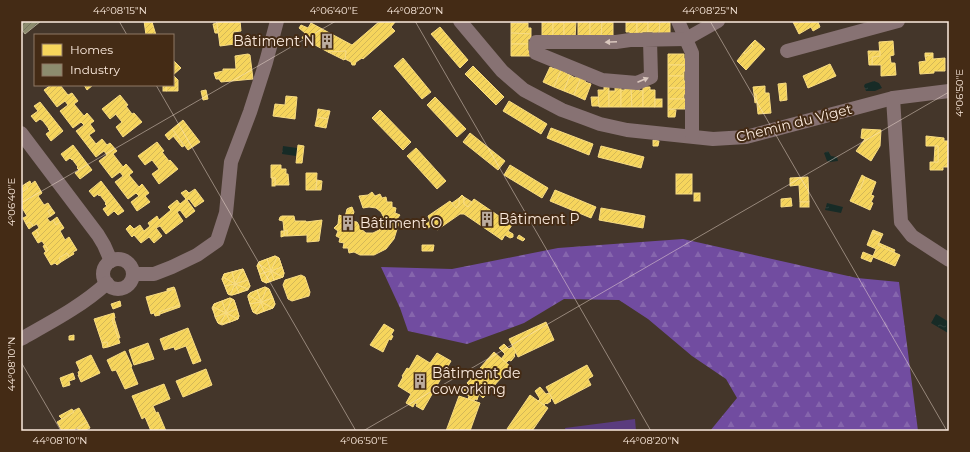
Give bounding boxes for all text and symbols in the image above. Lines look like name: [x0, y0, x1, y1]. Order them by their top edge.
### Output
text: 44°08'15"N: [93, 4, 147, 17]
text: 4°06'40"E: [310, 4, 359, 17]
text: 44°08'20"N: [387, 4, 443, 17]
text: 44°08'25"N: [682, 4, 738, 17]
place label: Bâtiment N: [233, 32, 315, 50]
building icon: Bâtiment N: [318, 32, 336, 50]
legend: [34, 34, 174, 86]
one-way arrow: [605, 39, 618, 45]
text: Homes: [70, 42, 113, 57]
text: Industry: [70, 62, 120, 77]
text: 4°06'50"E: [953, 69, 966, 117]
one-way arrow: [638, 76, 650, 82]
street label: Chemin du Viget: [734, 100, 854, 146]
text: 4°06'40"E: [5, 177, 18, 226]
building icon: Bâtiment P: [478, 210, 496, 228]
place label: Bâtiment P: [499, 210, 579, 228]
building icon: Bâtiment O: [339, 214, 357, 232]
place label: Bâtiment O: [360, 214, 442, 232]
text: 44°08'10"N: [5, 337, 18, 391]
place label: Bâtiment de coworking: [432, 364, 520, 398]
building icon: Bâtiment de coworking: [411, 372, 429, 390]
text: 44°08'10"N: [33, 434, 87, 447]
text: 4°06'50"E: [340, 434, 388, 447]
text: 44°08'20"N: [623, 434, 679, 447]

